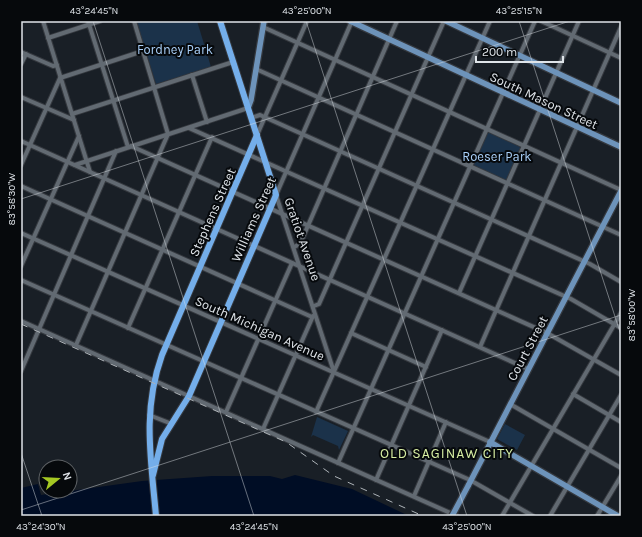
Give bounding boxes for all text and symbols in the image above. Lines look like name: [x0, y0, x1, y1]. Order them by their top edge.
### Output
text: 43°24'45"N: [70, 5, 118, 17]
text: 43°25'00"N: [282, 5, 332, 17]
text: 43°25'15"N: [496, 5, 542, 17]
scale bar: [476, 38, 563, 64]
park label: Fordney Park: [137, 42, 213, 57]
text: 200 m: [482, 45, 517, 59]
street label: South Mason Street: [487, 69, 600, 132]
park label: Roeser Park: [462, 149, 532, 164]
street label: Stephens Street: [186, 166, 239, 259]
text: 83°58'30"W: [6, 173, 18, 225]
street label: Williams Street: [228, 174, 279, 264]
street label: Gratiot Avenue: [281, 196, 324, 283]
text: 83°58'00"W: [626, 289, 638, 341]
street label: South Michigan Avenue: [193, 293, 327, 364]
street label: Court Street: [504, 313, 551, 383]
district label: OLD SAGINAW CITY: [380, 445, 514, 462]
north arrow: [38, 459, 78, 499]
text: N: [60, 470, 74, 482]
text: 43°24'30"N: [16, 521, 66, 533]
text: 43°24'45"N: [230, 521, 278, 533]
text: 43°25'00"N: [442, 521, 492, 533]

